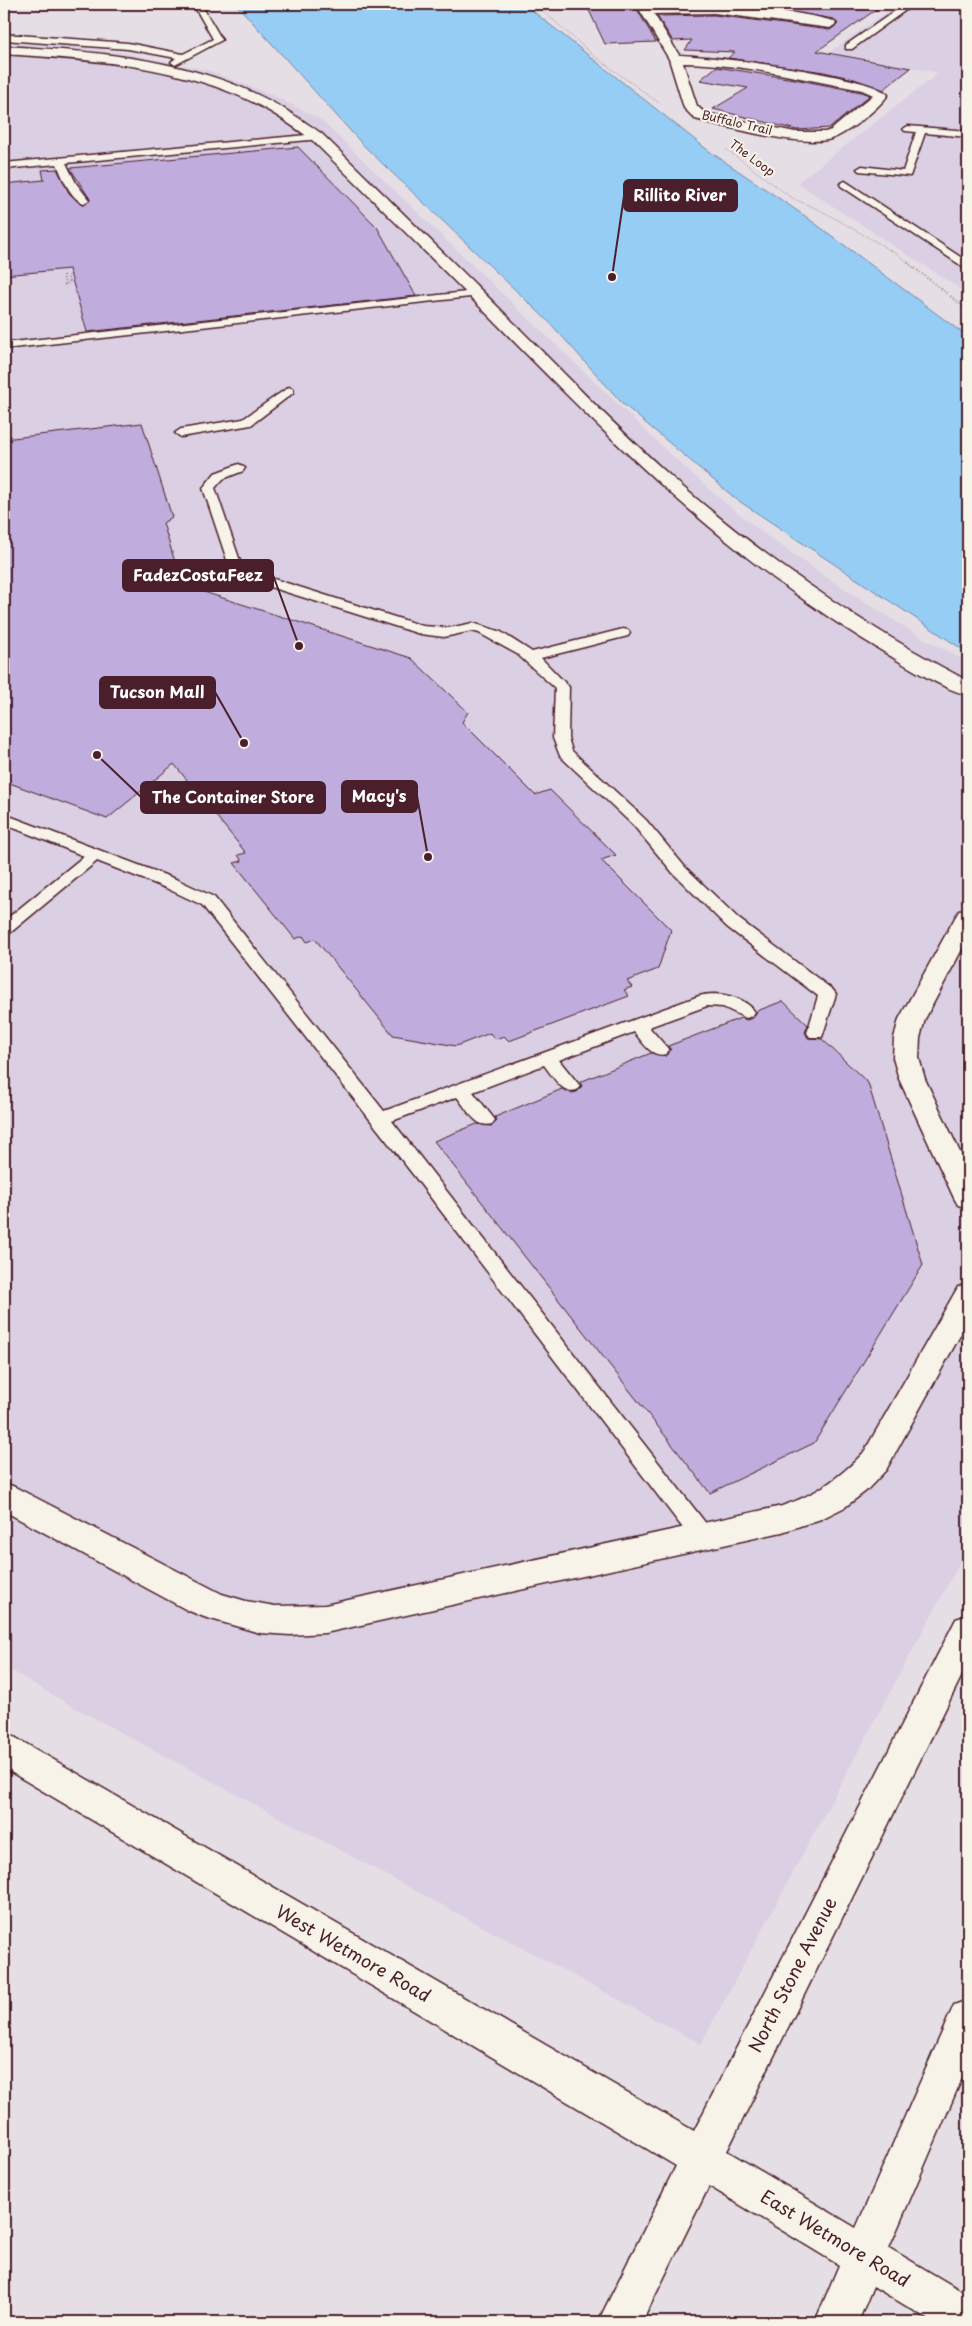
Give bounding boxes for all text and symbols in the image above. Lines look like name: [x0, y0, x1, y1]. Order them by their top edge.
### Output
street label: Buffalo Trail: [700, 105, 774, 139]
street label: The Loop: [726, 135, 779, 180]
callout: Rillito River: [624, 180, 737, 211]
text: Rillito River: [634, 182, 727, 206]
callout: FadezCostaFeez: [123, 560, 273, 591]
text: FadezCostaFeez: [133, 562, 263, 586]
callout: Tucson Mall: [100, 677, 215, 708]
text: Tucson Mall: [110, 679, 204, 703]
callout: Macy's: [342, 781, 417, 812]
callout: The Container Store: [141, 782, 325, 813]
text: Macy's: [352, 783, 407, 807]
text: The Container Store: [152, 784, 315, 808]
street label: North Stone Avenue: [741, 1892, 843, 2057]
street label: West Wetmore Road: [271, 1897, 436, 2008]
street label: East Wetmore Road: [756, 2182, 916, 2293]

